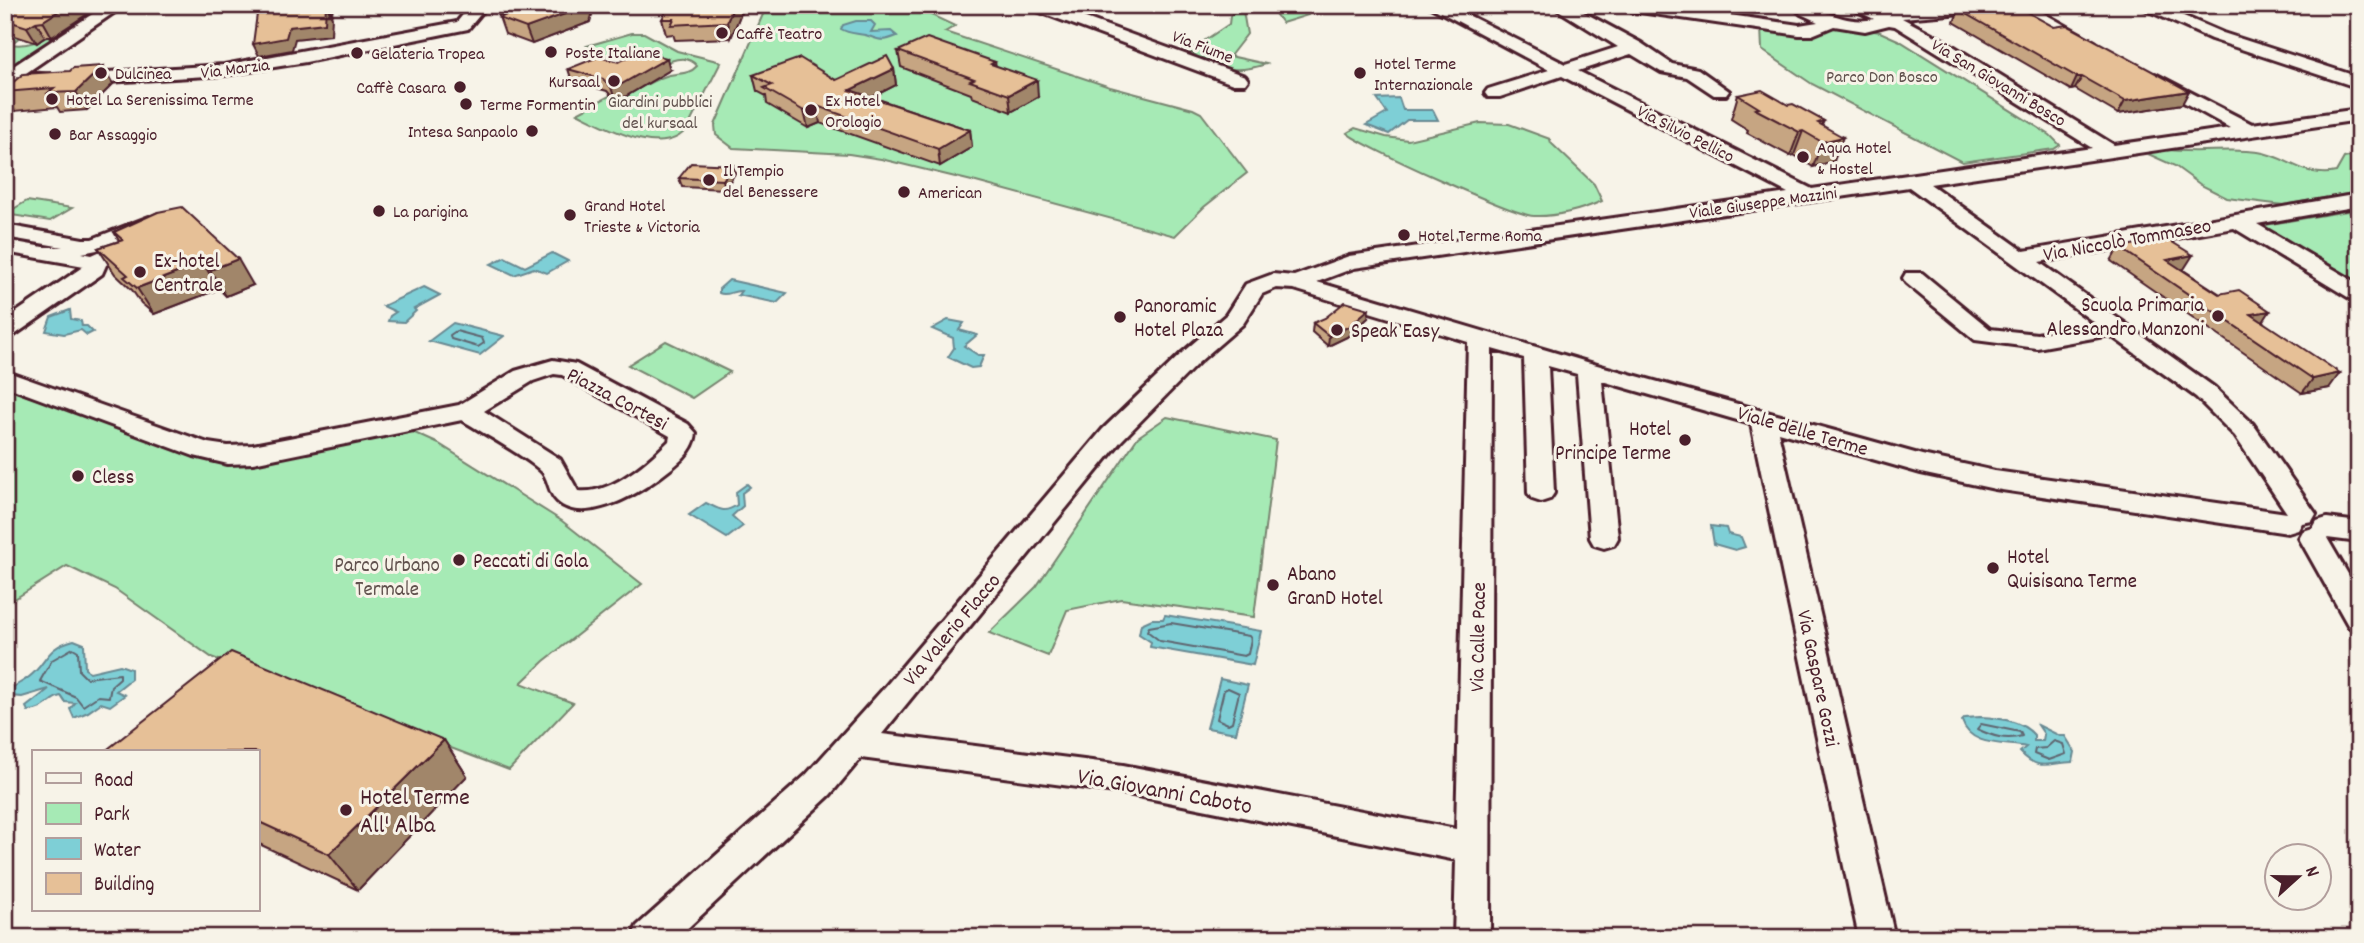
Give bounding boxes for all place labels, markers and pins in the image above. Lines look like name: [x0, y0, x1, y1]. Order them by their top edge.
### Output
place label: Caffè Teatro: [736, 23, 822, 48]
marker: Caffè Teatro: [714, 25, 730, 41]
place label: Poste Italiane: [565, 42, 660, 67]
place label: Gelateria Tropea: [371, 43, 485, 68]
marker: Poste Italiane: [543, 44, 559, 60]
marker: Gelateria Tropea: [349, 45, 365, 61]
place label: Hotel Terme Internazionale: [1374, 53, 1473, 99]
place label: Dulcinea: [115, 63, 172, 88]
marker: Dulcinea: [93, 65, 109, 81]
marker: Hotel Terme Internazionale: [1352, 65, 1368, 81]
place label: Kursaal: [549, 71, 601, 96]
marker: Kursaal: [606, 73, 622, 89]
place label: Caffè Casara: [356, 77, 447, 102]
marker: Caffè Casara: [452, 79, 468, 95]
place label: Hotel La Serenissima Terme: [66, 89, 254, 114]
place label: Ex Hotel Orologio: [825, 90, 882, 136]
marker: Hotel La Serenissima Terme: [44, 91, 60, 107]
place label: Terme Formentin: [480, 94, 596, 119]
marker: Terme Formentin: [458, 96, 474, 112]
marker: Ex Hotel Orologio: [803, 102, 819, 118]
place label: Intesa Sanpaolo: [408, 121, 518, 146]
marker: Intesa Sanpaolo: [524, 123, 540, 139]
place label: Bar Assaggio: [69, 124, 157, 149]
marker: Bar Assaggio: [47, 126, 63, 142]
place label: Aqua Hotel & Hostel: [1817, 137, 1892, 183]
marker: Aqua Hotel & Hostel: [1795, 149, 1811, 165]
place label: Il Tempio del Benessere: [723, 160, 818, 206]
marker: Il Tempio del Benessere: [701, 172, 717, 188]
place label: American: [918, 182, 982, 207]
marker: American: [896, 184, 912, 200]
place label: Grand Hotel Trieste & Victoria: [584, 195, 700, 241]
place label: La parigina: [393, 201, 468, 226]
marker: La parigina: [371, 203, 387, 219]
marker: Grand Hotel Trieste & Victoria: [562, 207, 578, 223]
place label: Hotel Terme Roma: [1418, 225, 1543, 250]
marker: Hotel Terme Roma: [1396, 227, 1412, 243]
place label: Ex-hotel Centrale: [154, 248, 223, 302]
marker: Ex-hotel Centrale: [132, 264, 148, 280]
place label: Scuola Primaria Alessandro Manzoni: [2047, 292, 2205, 346]
place label: Panoramic Hotel Plaza: [1134, 293, 1224, 347]
marker: Scuola Primaria Alessandro Manzoni: [2210, 308, 2226, 324]
marker: Panoramic Hotel Plaza: [1112, 309, 1128, 325]
place label: Speak Easy: [1351, 318, 1440, 348]
marker: Speak Easy: [1329, 322, 1345, 338]
place label: Hotel Principe Terme: [1555, 416, 1671, 470]
marker: Hotel Principe Terme: [1677, 432, 1693, 448]
place label: Cless: [92, 464, 134, 494]
marker: Cless: [70, 468, 86, 484]
place label: Hotel Quisisana Terme: [2007, 544, 2137, 598]
place label: Peccati di Gola: [473, 548, 589, 578]
marker: Peccati di Gola: [451, 552, 467, 568]
marker: Hotel Quisisana Terme: [1985, 560, 2001, 576]
place label: Abano GranD Hotel: [1287, 561, 1383, 615]
marker: Abano GranD Hotel: [1265, 577, 1281, 593]
place label: Hotel Terme All' Alba: [360, 782, 470, 844]
marker: Hotel Terme All' Alba: [338, 802, 354, 818]

